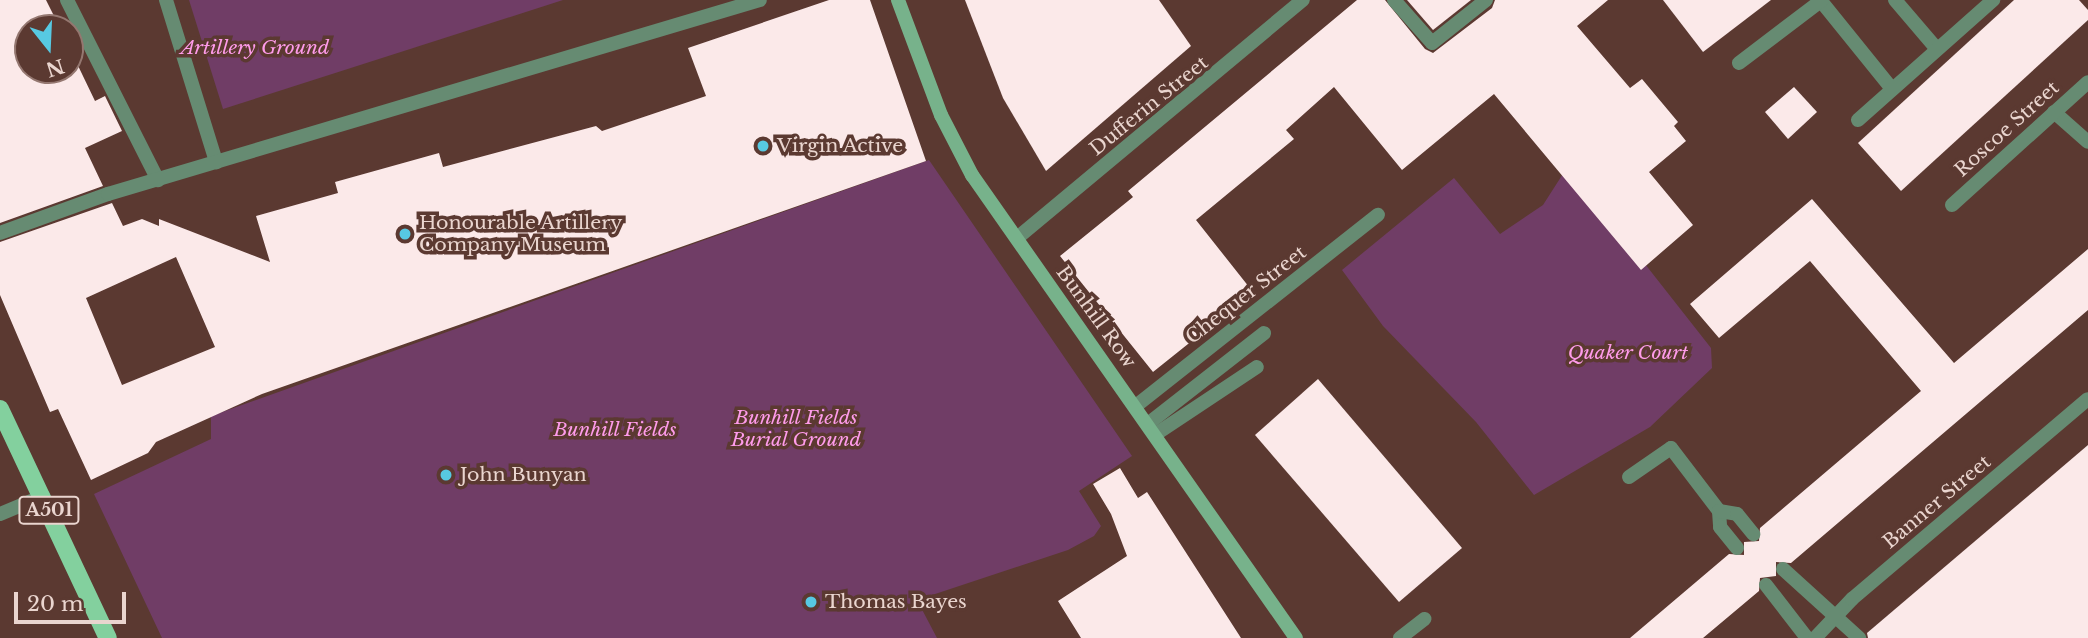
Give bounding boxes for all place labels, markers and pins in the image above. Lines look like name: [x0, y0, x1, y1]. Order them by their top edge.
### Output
place label: Virgin Active: [777, 135, 904, 157]
marker: Virgin Active: [755, 138, 771, 154]
place label: Honourable Artillery Company Museum: [419, 212, 623, 256]
marker: Honourable Artillery Company Museum: [397, 226, 413, 242]
place label: John Bunyan: [460, 464, 587, 486]
marker: John Bunyan: [438, 467, 454, 483]
place label: Thomas Bayes: [825, 591, 967, 613]
marker: Thomas Bayes: [803, 594, 819, 610]

